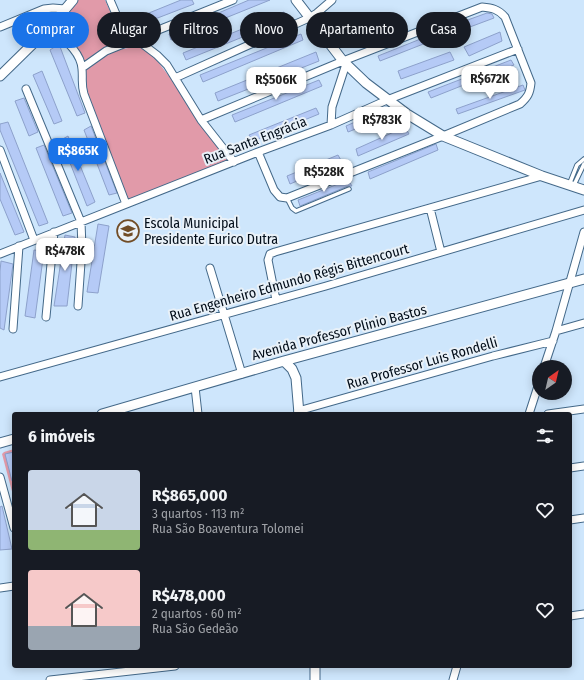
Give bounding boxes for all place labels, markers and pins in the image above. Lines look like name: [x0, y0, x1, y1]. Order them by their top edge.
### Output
pin: R$672K: [457, 66, 523, 100]
pin: R$506K: [243, 67, 309, 101]
pin: R$783K: [349, 107, 415, 141]
pin: R$865K: [45, 138, 111, 172]
pin: R$528K: [291, 159, 357, 193]
place label: Escola Municipal Presidente Eurico Dutra: [144, 215, 278, 248]
school or university icon: Escola Municipal Presidente Eurico Dutra: [115, 218, 141, 244]
pin: R$478K: [32, 238, 98, 272]

